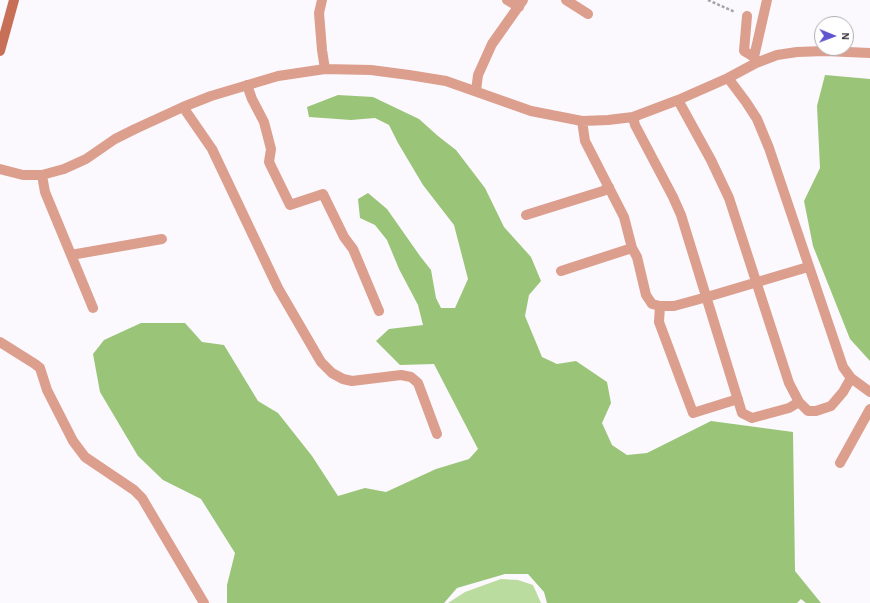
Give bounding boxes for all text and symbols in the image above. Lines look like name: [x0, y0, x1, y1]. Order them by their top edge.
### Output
north arrow: [814, 16, 854, 56]
text: N: [840, 32, 851, 40]

